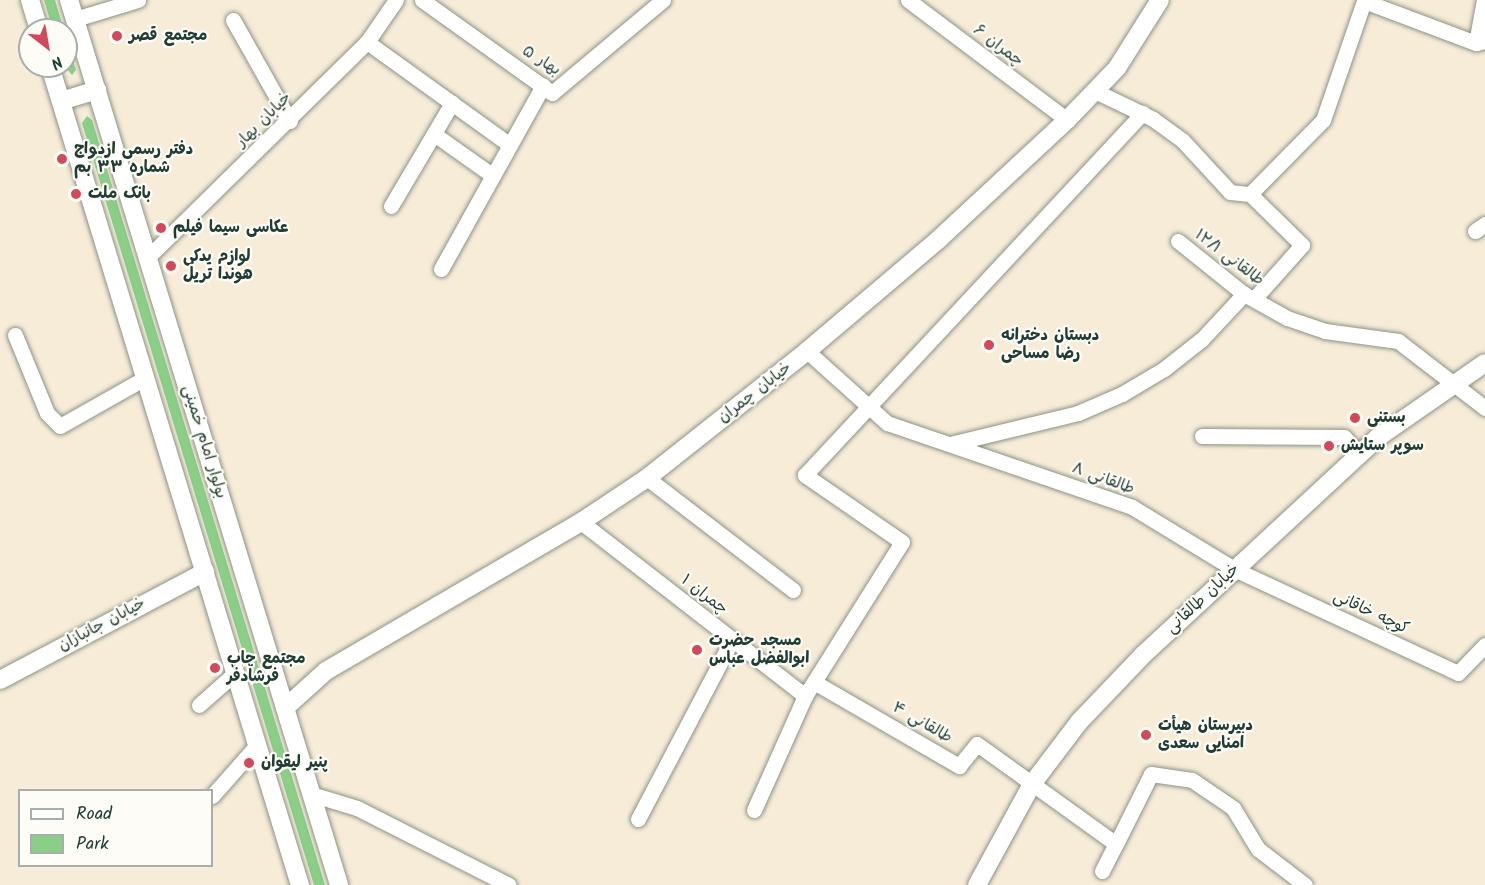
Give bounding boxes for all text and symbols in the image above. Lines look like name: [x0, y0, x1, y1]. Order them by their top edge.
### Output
north arrow: [18, 18, 78, 78]
street label: چمران ۶: [969, 21, 1027, 71]
place label: مجتمع قصر: [129, 26, 207, 46]
marker: مجتمع قصر: [110, 29, 124, 43]
street label: بهار ۵: [518, 42, 564, 80]
text: N: [46, 49, 67, 75]
street label: خیابان بهار: [232, 88, 296, 152]
place label: دفتر رسمی ازدواج شماره ۳۳ بم: [74, 140, 193, 178]
marker: دفتر رسمی ازدواج شماره ۳۳ بم: [55, 152, 69, 166]
place label: بانک ملت: [88, 184, 151, 204]
marker: بانک ملت: [69, 187, 83, 201]
place label: عکاسی سیما فیلم: [173, 218, 288, 238]
marker: عکاسی سیما فیلم: [154, 221, 168, 235]
street label: طالقانی ۱۲/۱: [1190, 226, 1268, 290]
place label: لوازم یدکی هوندا تریل: [183, 247, 253, 285]
marker: لوازم یدکی هوندا تریل: [164, 259, 178, 273]
place label: دبستان دخترانه رضا مساحی: [1001, 326, 1099, 364]
marker: دبستان دخترانه رضا مساحی: [982, 338, 996, 352]
street label: خیابان چمران: [715, 358, 795, 428]
street label: بولوار امام خمینی: [178, 383, 230, 501]
place label: بستنی: [1367, 408, 1406, 428]
marker: بستنی: [1348, 411, 1362, 425]
place label: سوپر ستایش: [1341, 436, 1424, 456]
marker: سوپر ستایش: [1322, 439, 1336, 453]
street label: طالقانی ۸: [1069, 459, 1137, 499]
street label: خیابان طالقانی: [1162, 560, 1244, 638]
street label: چمران ۱: [677, 571, 731, 619]
street label: کوچه خاقانی: [1330, 587, 1412, 639]
street label: خیابان جانبازان: [55, 594, 149, 656]
place label: مسجد حضرت ابوالفضل عباس: [709, 631, 809, 669]
marker: مسجد حضرت ابوالفضل عباس: [690, 643, 704, 657]
place label: مجتمع چاپ فرشادفر: [227, 649, 306, 687]
marker: مجتمع چاپ فرشادفر: [208, 661, 222, 675]
street label: طالقانی ۴: [889, 698, 955, 748]
place label: دبیرستان هیأت امنایی سعدی: [1158, 716, 1253, 754]
marker: دبیرستان هیأت امنایی سعدی: [1139, 728, 1153, 742]
place label: پنیر لیقوان: [261, 753, 328, 773]
marker: پنیر لیقوان: [242, 756, 256, 770]
legend: [18, 789, 213, 867]
text: Road: [76, 800, 112, 829]
text: Park: [76, 830, 109, 859]

